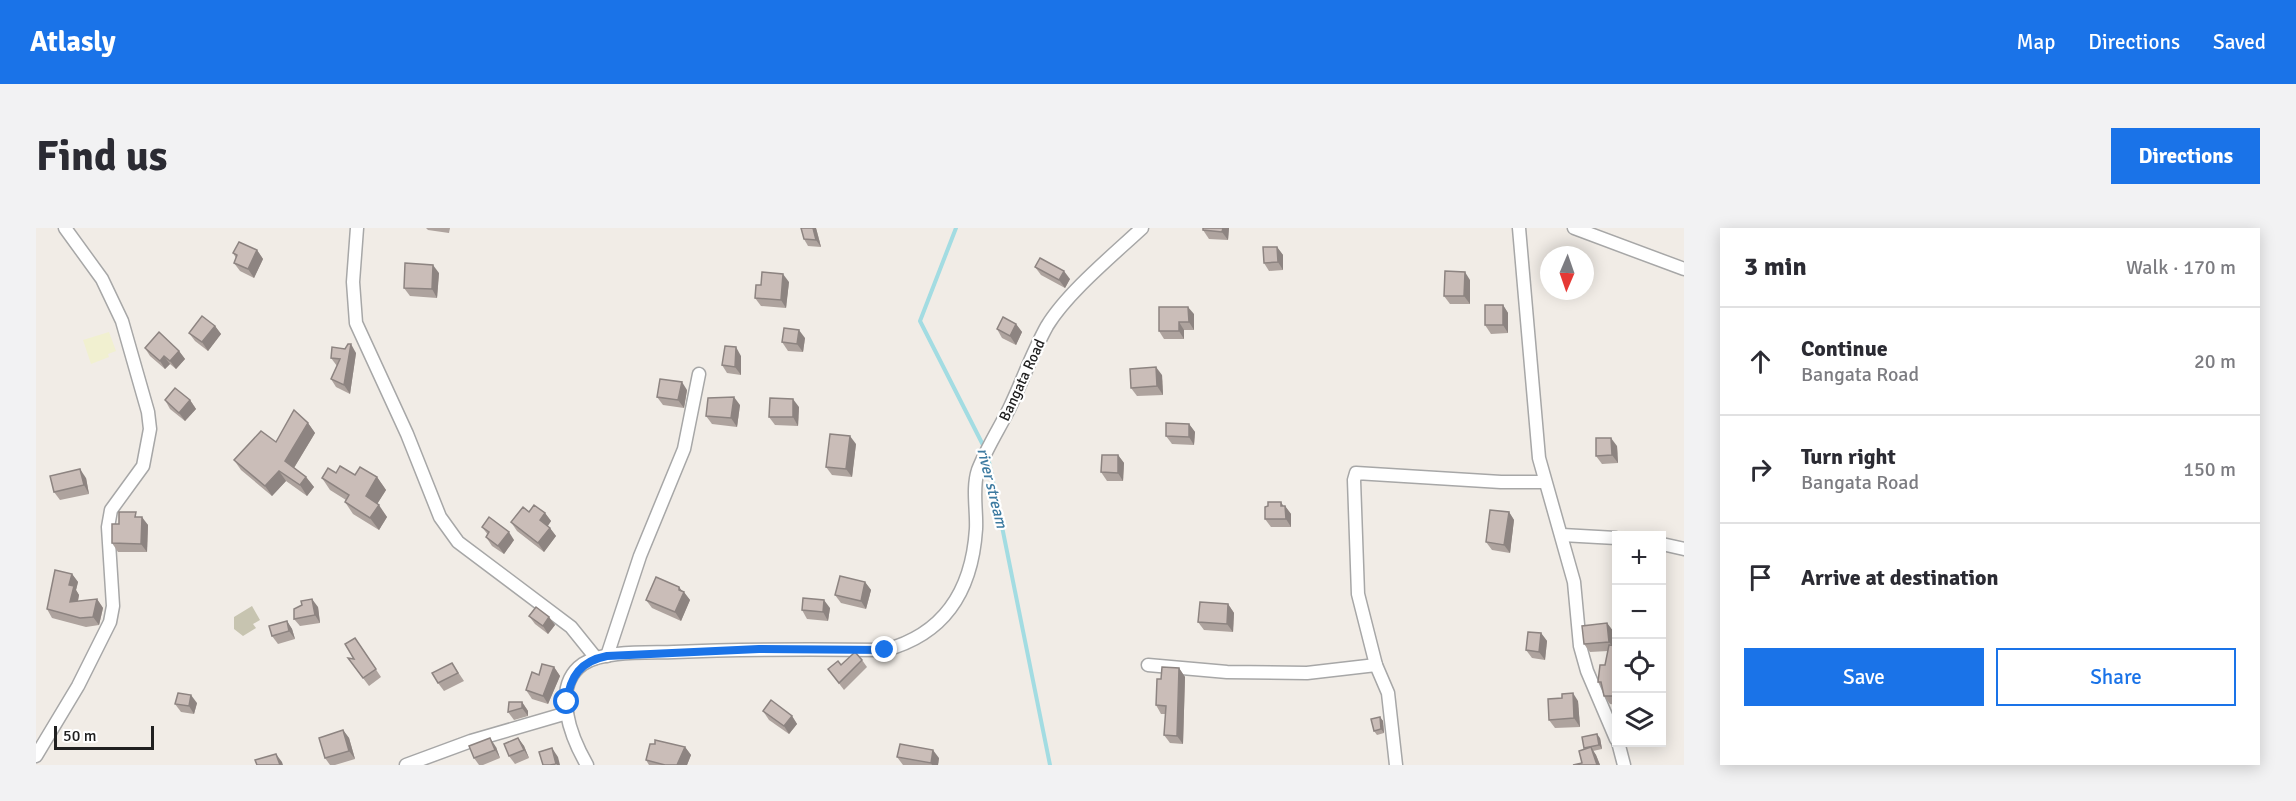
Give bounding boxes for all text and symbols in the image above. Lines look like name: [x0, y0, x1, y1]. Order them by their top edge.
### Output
text: Atlasly: [30, 25, 116, 59]
text: Map: [2017, 29, 2055, 55]
text: Directions: [2088, 29, 2180, 55]
text: Saved: [2213, 29, 2266, 55]
button: Directions: [2111, 128, 2260, 184]
text: Find us: [36, 131, 167, 182]
north arrow: [1540, 246, 1594, 300]
text: 3 min: [1744, 251, 1807, 283]
text: Walk · 170 m: [2126, 255, 2236, 280]
text: Continue: [1801, 335, 1888, 362]
street label: Bangata Road: [995, 336, 1049, 424]
icon: ahead: [1744, 345, 1777, 378]
text: 20 m: [2194, 349, 2236, 374]
text: Bangata Road: [1801, 362, 1919, 387]
text: Turn right: [1801, 443, 1896, 470]
water label: river stream: [972, 446, 1012, 531]
icon: right: [1744, 453, 1777, 486]
text: 150 m: [2183, 457, 2236, 482]
text: Bangata Road: [1801, 470, 1919, 495]
map controls: [1612, 531, 1666, 747]
button: +: [1612, 531, 1666, 585]
icon: arrive: [1744, 561, 1777, 594]
text: Arrive at destination: [1801, 564, 1998, 591]
button: −: [1612, 585, 1666, 639]
route end: [871, 636, 897, 662]
button: locate: [1612, 639, 1666, 693]
button: Save: [1744, 648, 1984, 706]
button: Share: [1996, 648, 2236, 706]
route start: [553, 688, 579, 714]
button: layers: [1612, 693, 1666, 747]
scale bar: [54, 723, 154, 750]
text: 50 m: [63, 726, 97, 746]

